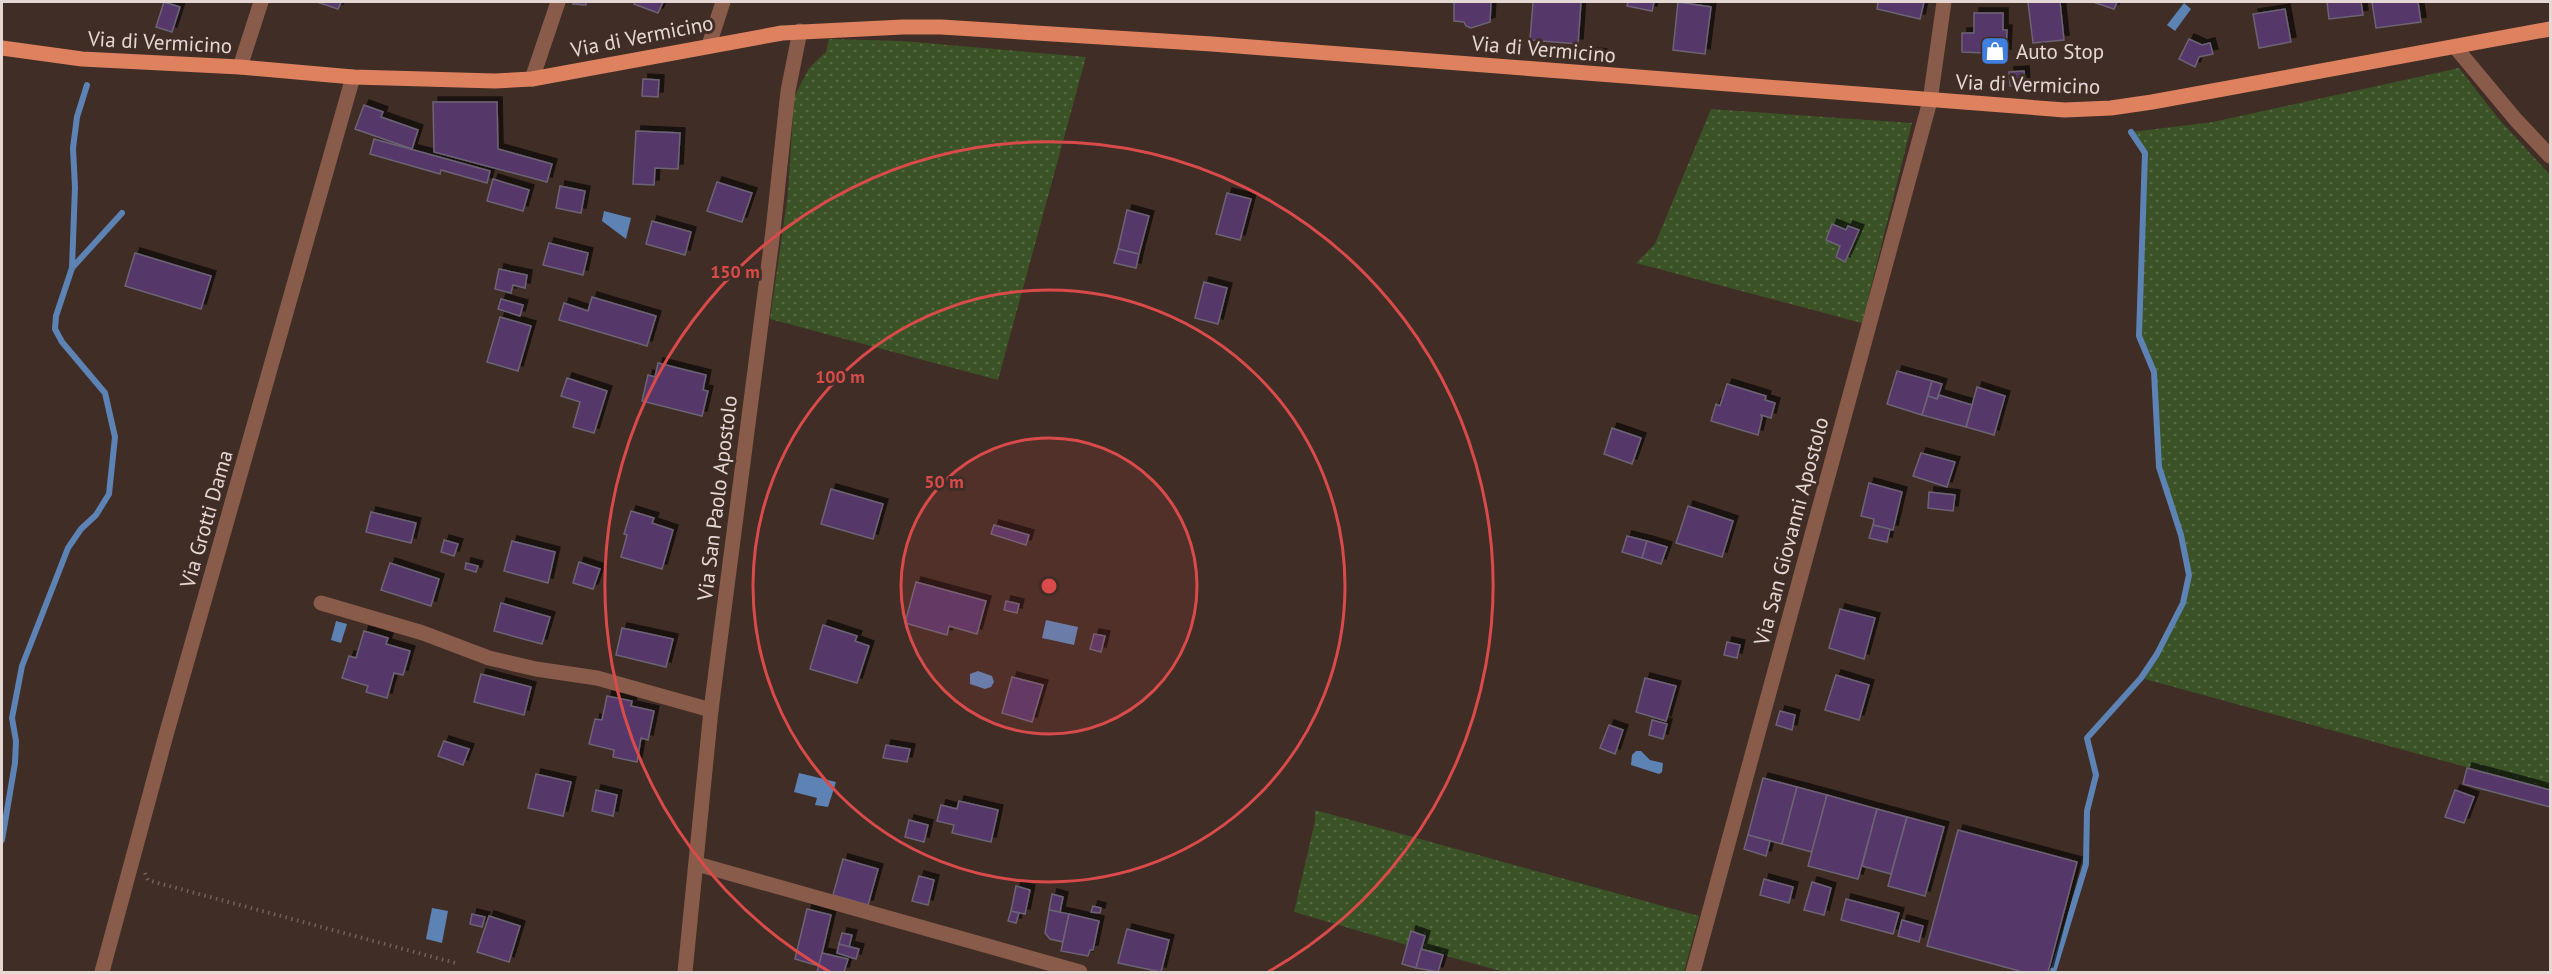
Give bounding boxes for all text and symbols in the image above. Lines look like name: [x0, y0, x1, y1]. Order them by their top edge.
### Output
street label: Via di Vermicino: [568, 9, 716, 63]
street label: Via di Vermicino: [86, 25, 233, 59]
street label: Via di Vermicino: [1470, 29, 1617, 69]
shop icon: Auto Stop: [1979, 35, 2011, 67]
place label: Auto Stop: [2016, 38, 2104, 65]
street label: Via di Vermicino: [1954, 68, 2101, 100]
text: 150 m: [710, 260, 760, 283]
text: 100 m: [815, 365, 865, 388]
street label: Via San Paolo Apostolo: [691, 394, 743, 603]
street label: Via San Giovanni Apostolo: [1747, 414, 1834, 649]
street label: Via Grotti Dama: [173, 447, 239, 592]
text: 50 m: [924, 470, 964, 493]
centre of rings: [1039, 576, 1059, 596]

